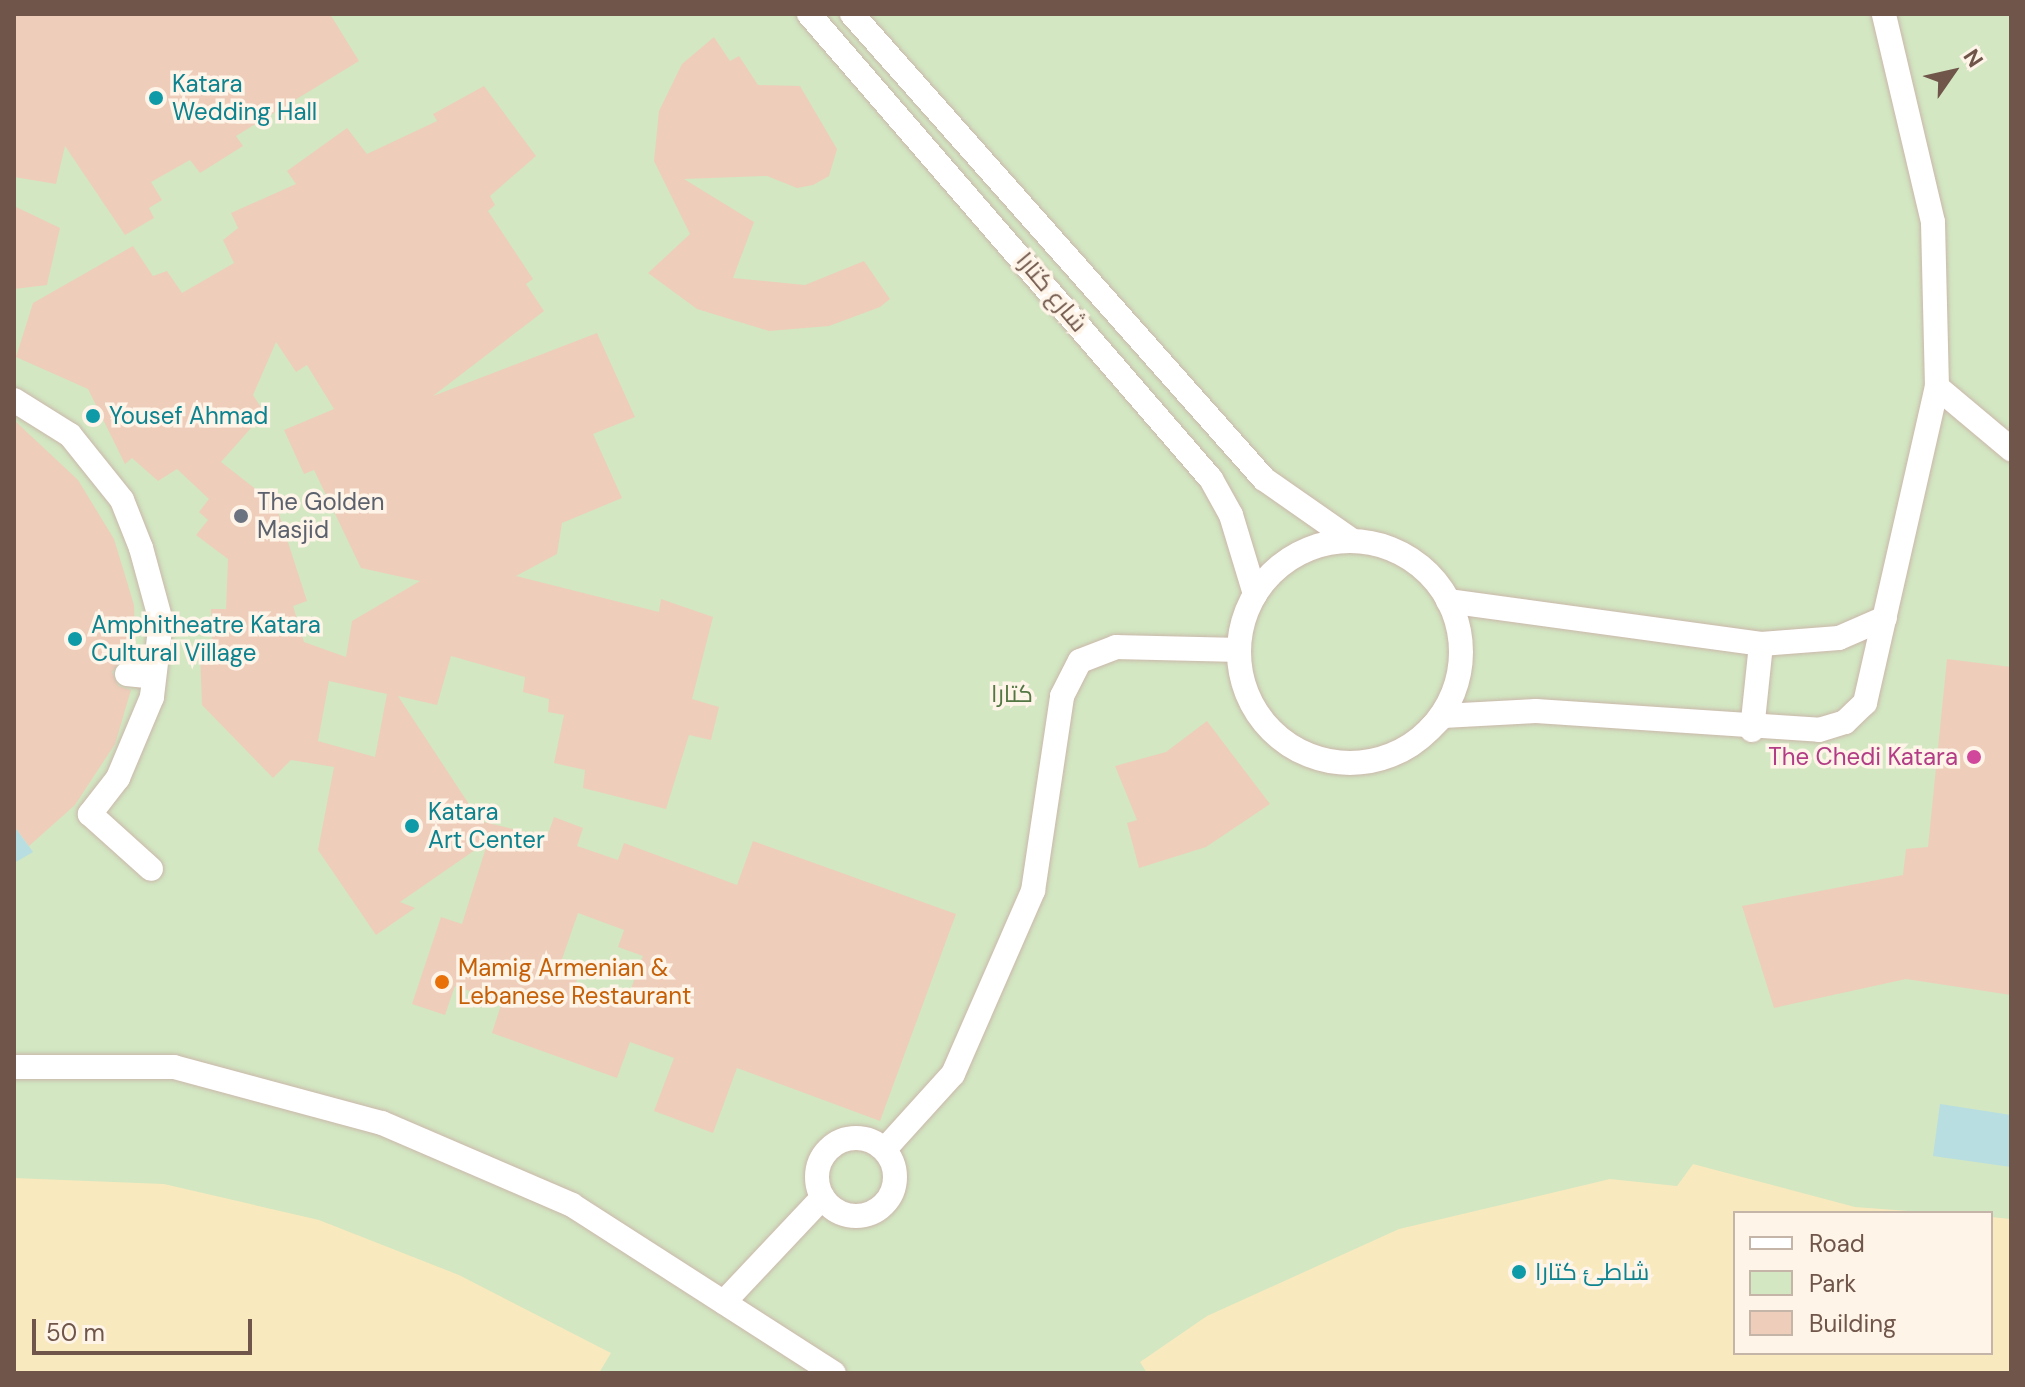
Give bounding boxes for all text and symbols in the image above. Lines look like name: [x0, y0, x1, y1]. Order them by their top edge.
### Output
north arrow: [1913, 32, 1993, 112]
text: N: [1957, 44, 1990, 73]
place label: Katara Wedding Hall: [172, 70, 317, 126]
marker: Katara Wedding Hall: [147, 89, 165, 107]
street label: شارع كتارا: [1011, 246, 1093, 338]
place label: Yousef Ahmad: [109, 402, 268, 430]
marker: Yousef Ahmad: [84, 407, 102, 425]
place label: The Golden Masjid: [257, 488, 385, 544]
marker: The Golden Masjid: [232, 507, 250, 525]
place label: Amphitheatre Katara Cultural Village: [91, 611, 321, 667]
marker: Amphitheatre Katara Cultural Village: [66, 630, 84, 648]
park label: كتارا: [991, 680, 1033, 708]
place label: The Chedi Katara: [1768, 743, 1958, 771]
marker: The Chedi Katara: [1965, 748, 1983, 766]
place label: Katara Art Center: [428, 798, 545, 854]
marker: Katara Art Center: [403, 817, 421, 835]
place label: Mamig Armenian & Lebanese Restaurant: [458, 954, 691, 1010]
marker: Mamig Armenian & Lebanese Restaurant: [433, 973, 451, 991]
legend: [1733, 1211, 1993, 1355]
text: Road: [1809, 1228, 1865, 1259]
place label: شاطئ كتارا: [1535, 1258, 1649, 1286]
marker: شاطئ كتارا: [1510, 1263, 1528, 1281]
text: Park: [1809, 1268, 1856, 1299]
scale bar: [36, 1303, 256, 1353]
text: Building: [1809, 1308, 1896, 1339]
text: 50 m: [46, 1317, 105, 1348]

